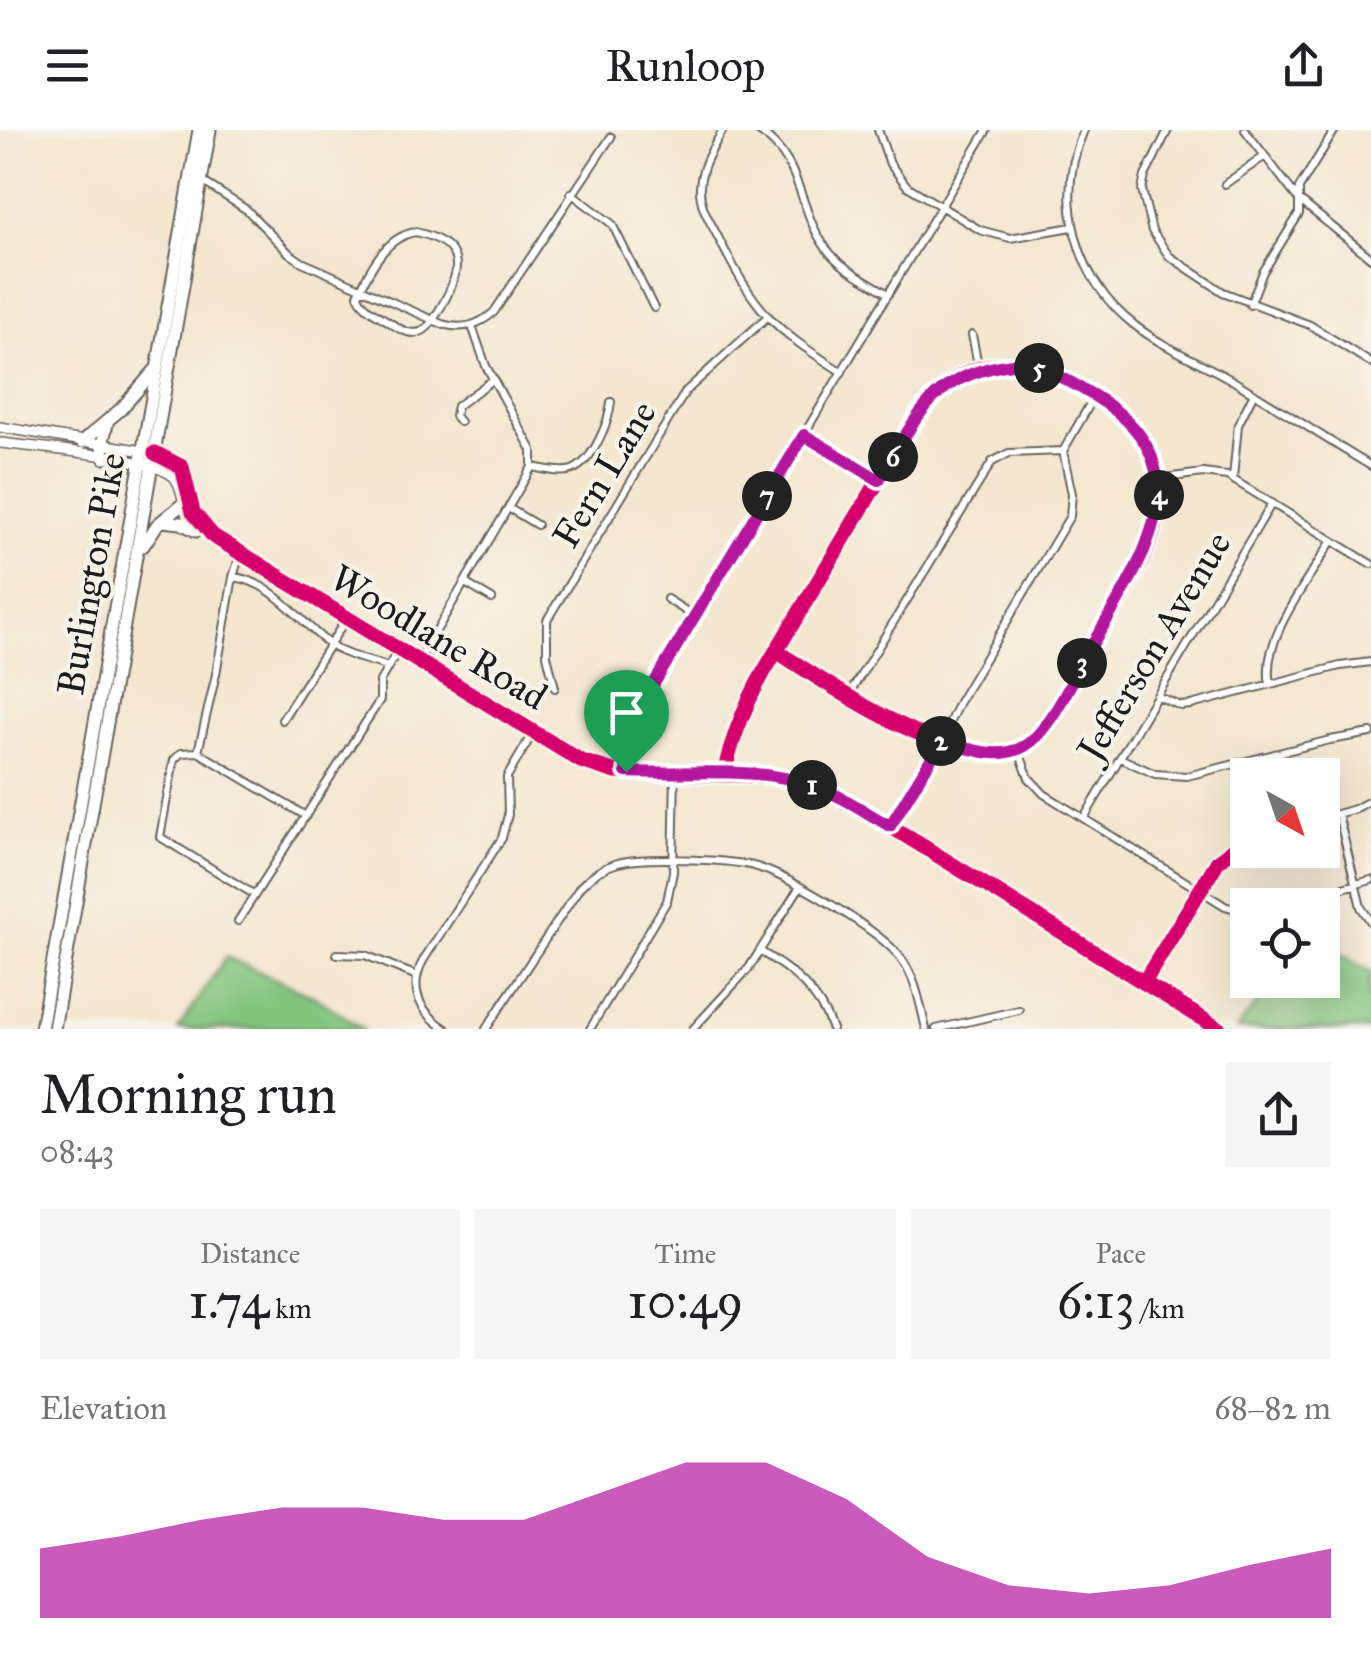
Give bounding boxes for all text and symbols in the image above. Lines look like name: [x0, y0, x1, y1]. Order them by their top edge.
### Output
icon: menu: [40, 38, 95, 93]
text: Runloop: [605, 38, 766, 93]
icon: share: [1276, 38, 1331, 93]
pin: 5: [1014, 343, 1064, 393]
text: 5: [1032, 350, 1046, 385]
street label: Fern Lane: [542, 392, 666, 556]
pin: 6: [868, 432, 918, 482]
text: 6: [886, 439, 900, 474]
street label: Burlington Pike: [47, 449, 135, 699]
pin: 4: [1134, 470, 1184, 520]
pin: 7: [742, 471, 792, 521]
text: 4: [1151, 477, 1167, 512]
text: 7: [760, 478, 774, 513]
street label: Jefferson Avenue: [1065, 523, 1241, 773]
street label: Woodlane Road: [322, 554, 556, 720]
pin: 3: [1057, 638, 1107, 688]
text: 3: [1076, 645, 1088, 680]
pin: [584, 670, 669, 773]
icon: arrive: [599, 685, 654, 740]
pin: 2: [916, 716, 966, 766]
text: 2: [934, 723, 948, 758]
north arrow: [1230, 758, 1340, 868]
map controls: [1230, 758, 1340, 998]
pin: 1: [787, 760, 837, 810]
text: 1: [806, 767, 818, 802]
button: locate: [1230, 888, 1340, 998]
text: Morning run: [40, 1061, 337, 1128]
button: share: [1226, 1062, 1331, 1167]
text: 08:43: [40, 1132, 114, 1171]
text: Distance: [200, 1236, 300, 1271]
text: Time: [654, 1236, 716, 1271]
text: Pace: [1095, 1236, 1146, 1271]
text: 1.74: [189, 1271, 269, 1332]
text: 10:49: [628, 1271, 743, 1332]
text: 6:13: [1057, 1271, 1135, 1332]
text: km: [269, 1291, 312, 1326]
text: /km: [1135, 1291, 1185, 1326]
text: Elevation: [40, 1389, 167, 1428]
text: 68–82 m: [1214, 1389, 1331, 1428]

